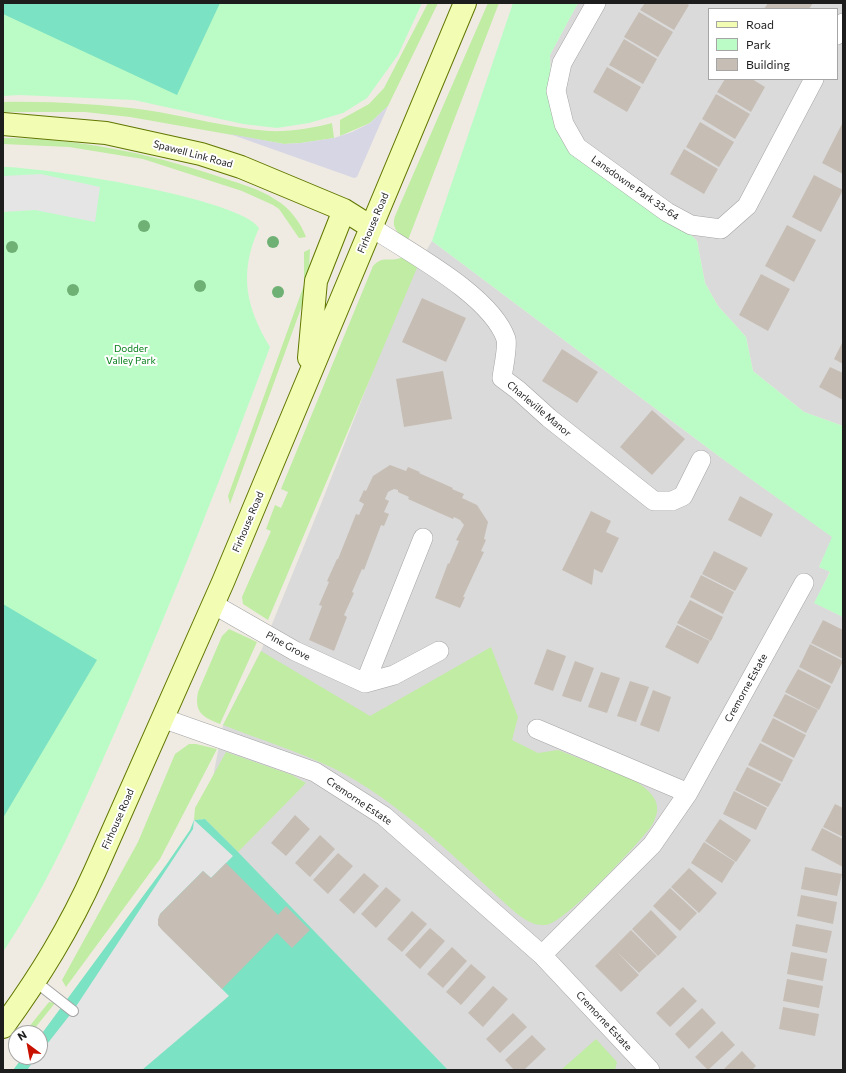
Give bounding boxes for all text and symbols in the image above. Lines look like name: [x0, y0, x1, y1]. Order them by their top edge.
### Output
legend: [708, 8, 838, 80]
text: Road: [746, 17, 774, 31]
text: Park: [746, 37, 771, 51]
text: Building: [746, 57, 790, 71]
street label: Spawell Link Road: [152, 138, 234, 170]
street label: Lansdowne Park 33-64: [589, 153, 681, 223]
street label: Firhouse Road: [355, 191, 391, 255]
park label: Dodder Valley Park: [106, 343, 156, 366]
street label: Charleville Manor: [505, 379, 573, 439]
street label: Firhouse Road: [230, 490, 266, 554]
street label: Pine Grove: [264, 629, 312, 663]
street label: Cremorne Estate: [722, 652, 770, 724]
street label: Cremorne Estate: [324, 775, 394, 827]
street label: Firhouse Road: [99, 787, 137, 851]
street label: Cremorne Estate: [573, 989, 635, 1053]
north arrow: [8, 1025, 48, 1065]
text: N: [15, 1028, 29, 1043]

